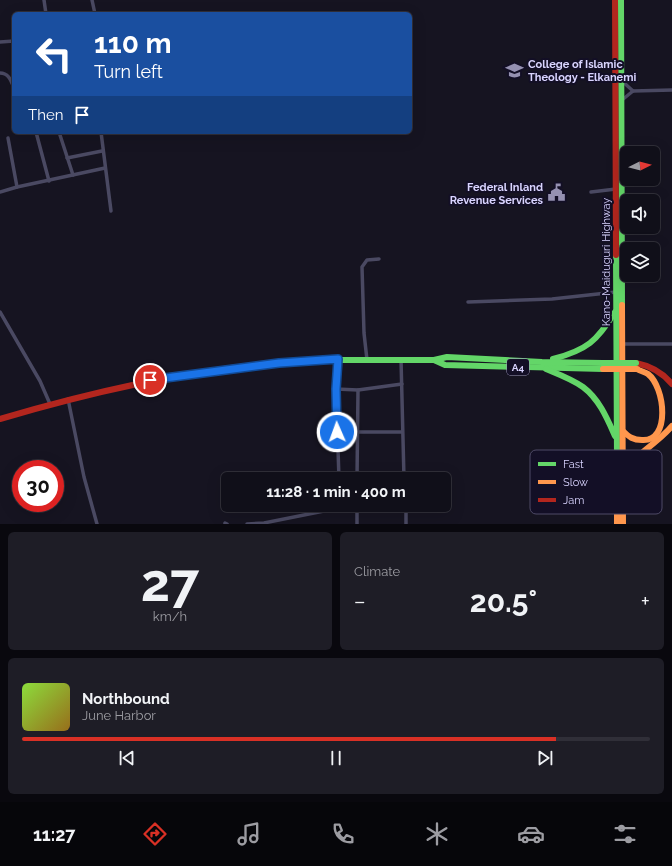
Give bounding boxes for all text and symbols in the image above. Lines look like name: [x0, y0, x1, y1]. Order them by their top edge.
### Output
text: 110 m: [94, 27, 172, 60]
icon: left: [28, 28, 80, 80]
place label: College of Islamic Theology - Elkanemi: [528, 58, 636, 84]
school or university icon: College of Islamic Theology - Elkanemi: [505, 60, 525, 80]
text: Turn left: [94, 61, 163, 82]
icon: arrive: [71, 104, 93, 126]
text: Then: [28, 106, 63, 124]
north arrow: [620, 146, 660, 186]
map controls: [620, 146, 660, 282]
place label: Federal Inland Revenue Services: [450, 181, 544, 207]
public building icon: Federal Inland Revenue Services: [546, 183, 566, 203]
button: sound: [620, 194, 660, 234]
street label: Kano-Maiduguri Highway: [600, 198, 613, 326]
button: layers: [620, 242, 660, 282]
road number: A4: [507, 359, 529, 375]
pin: [133, 363, 167, 397]
icon: arrive: [139, 369, 161, 391]
position arrow: [316, 411, 358, 453]
legend: [530, 450, 662, 514]
text: Fast: [563, 458, 584, 471]
speed limit sign: 30: [12, 460, 64, 512]
text: Slow: [563, 476, 588, 489]
text: 11:28 · 1 min · 400 m: [266, 483, 406, 501]
text: Jam: [563, 494, 584, 507]
text: 27: [141, 552, 199, 613]
text: Climate: [354, 564, 400, 579]
text: 20.5°: [470, 584, 537, 619]
text: −: [354, 588, 366, 614]
text: +: [641, 588, 650, 614]
text: km/h: [153, 609, 187, 624]
text: Northbound: [82, 690, 170, 708]
text: June Harbor: [82, 708, 156, 723]
icon: previous: [116, 747, 138, 769]
icon: pause: [325, 747, 347, 769]
icon: next: [534, 747, 556, 769]
icon: directions: [141, 820, 169, 848]
icon: music: [235, 820, 263, 848]
icon: phone: [329, 820, 357, 848]
icon: climate: [423, 820, 451, 848]
icon: car: [517, 820, 545, 848]
icon: filters: [611, 820, 639, 848]
text: 11:27: [33, 824, 75, 845]

